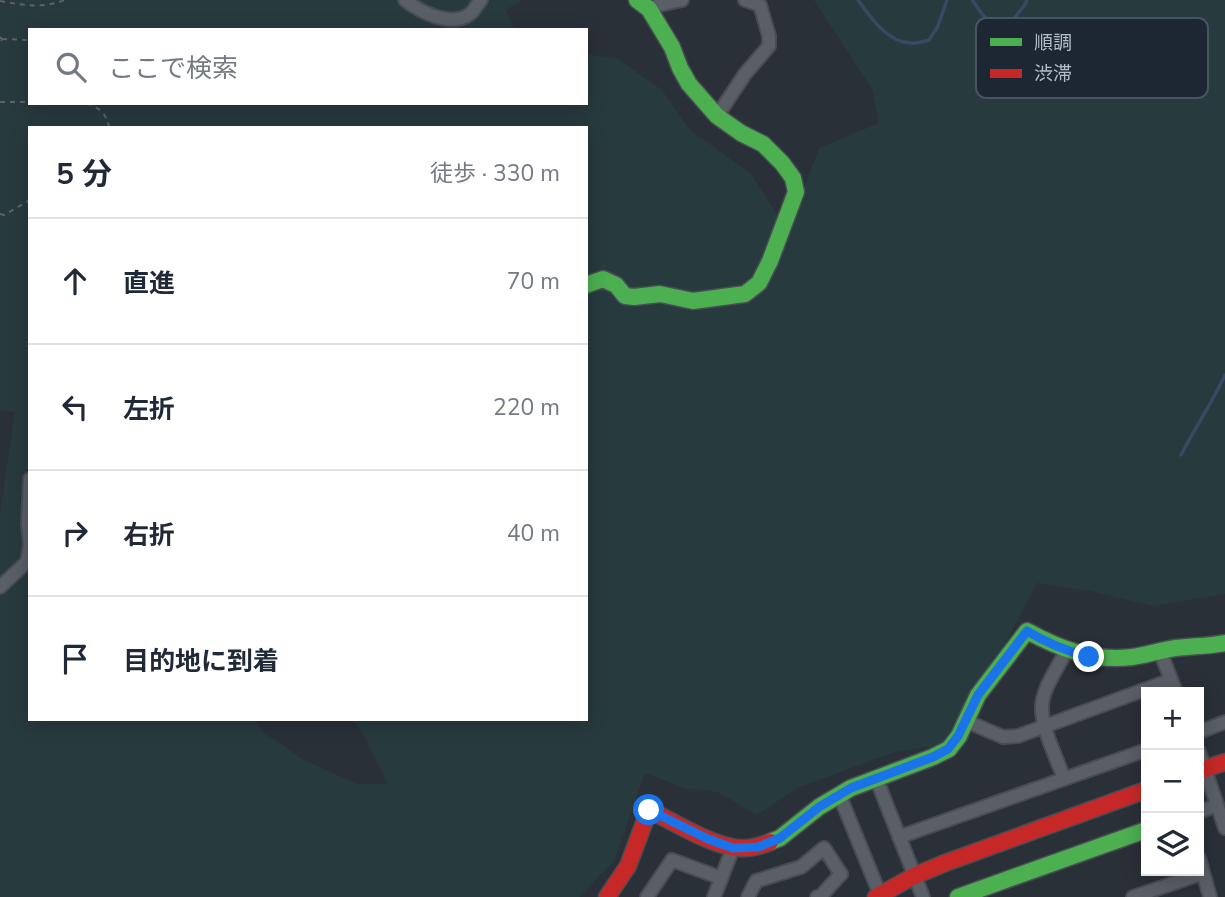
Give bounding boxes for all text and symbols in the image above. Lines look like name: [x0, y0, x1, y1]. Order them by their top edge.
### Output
legend: [976, 18, 1208, 98]
search box: [28, 28, 588, 105]
text: 順調: [1034, 30, 1072, 56]
icon: search: [52, 48, 90, 86]
text: ここで検索: [108, 51, 238, 86]
text: 渋滞: [1034, 61, 1072, 87]
text: 5 分: [56, 154, 112, 195]
text: 徒歩 · 330 m: [430, 158, 560, 189]
icon: ahead: [56, 262, 94, 300]
text: 直進: [123, 266, 175, 301]
text: 70 m: [507, 266, 560, 297]
icon: left: [56, 388, 94, 426]
text: 左折: [123, 392, 175, 427]
text: 220 m: [493, 392, 560, 423]
icon: right: [56, 514, 94, 552]
text: 右折: [123, 518, 175, 553]
text: 40 m: [507, 518, 560, 549]
icon: arrive: [56, 640, 94, 678]
route end: [1073, 641, 1104, 672]
text: 目的地に到着: [123, 644, 279, 679]
map controls: [1141, 687, 1204, 876]
button: +: [1141, 687, 1204, 750]
button: −: [1141, 750, 1204, 813]
route start: [633, 794, 664, 825]
button: layers: [1141, 813, 1204, 876]

